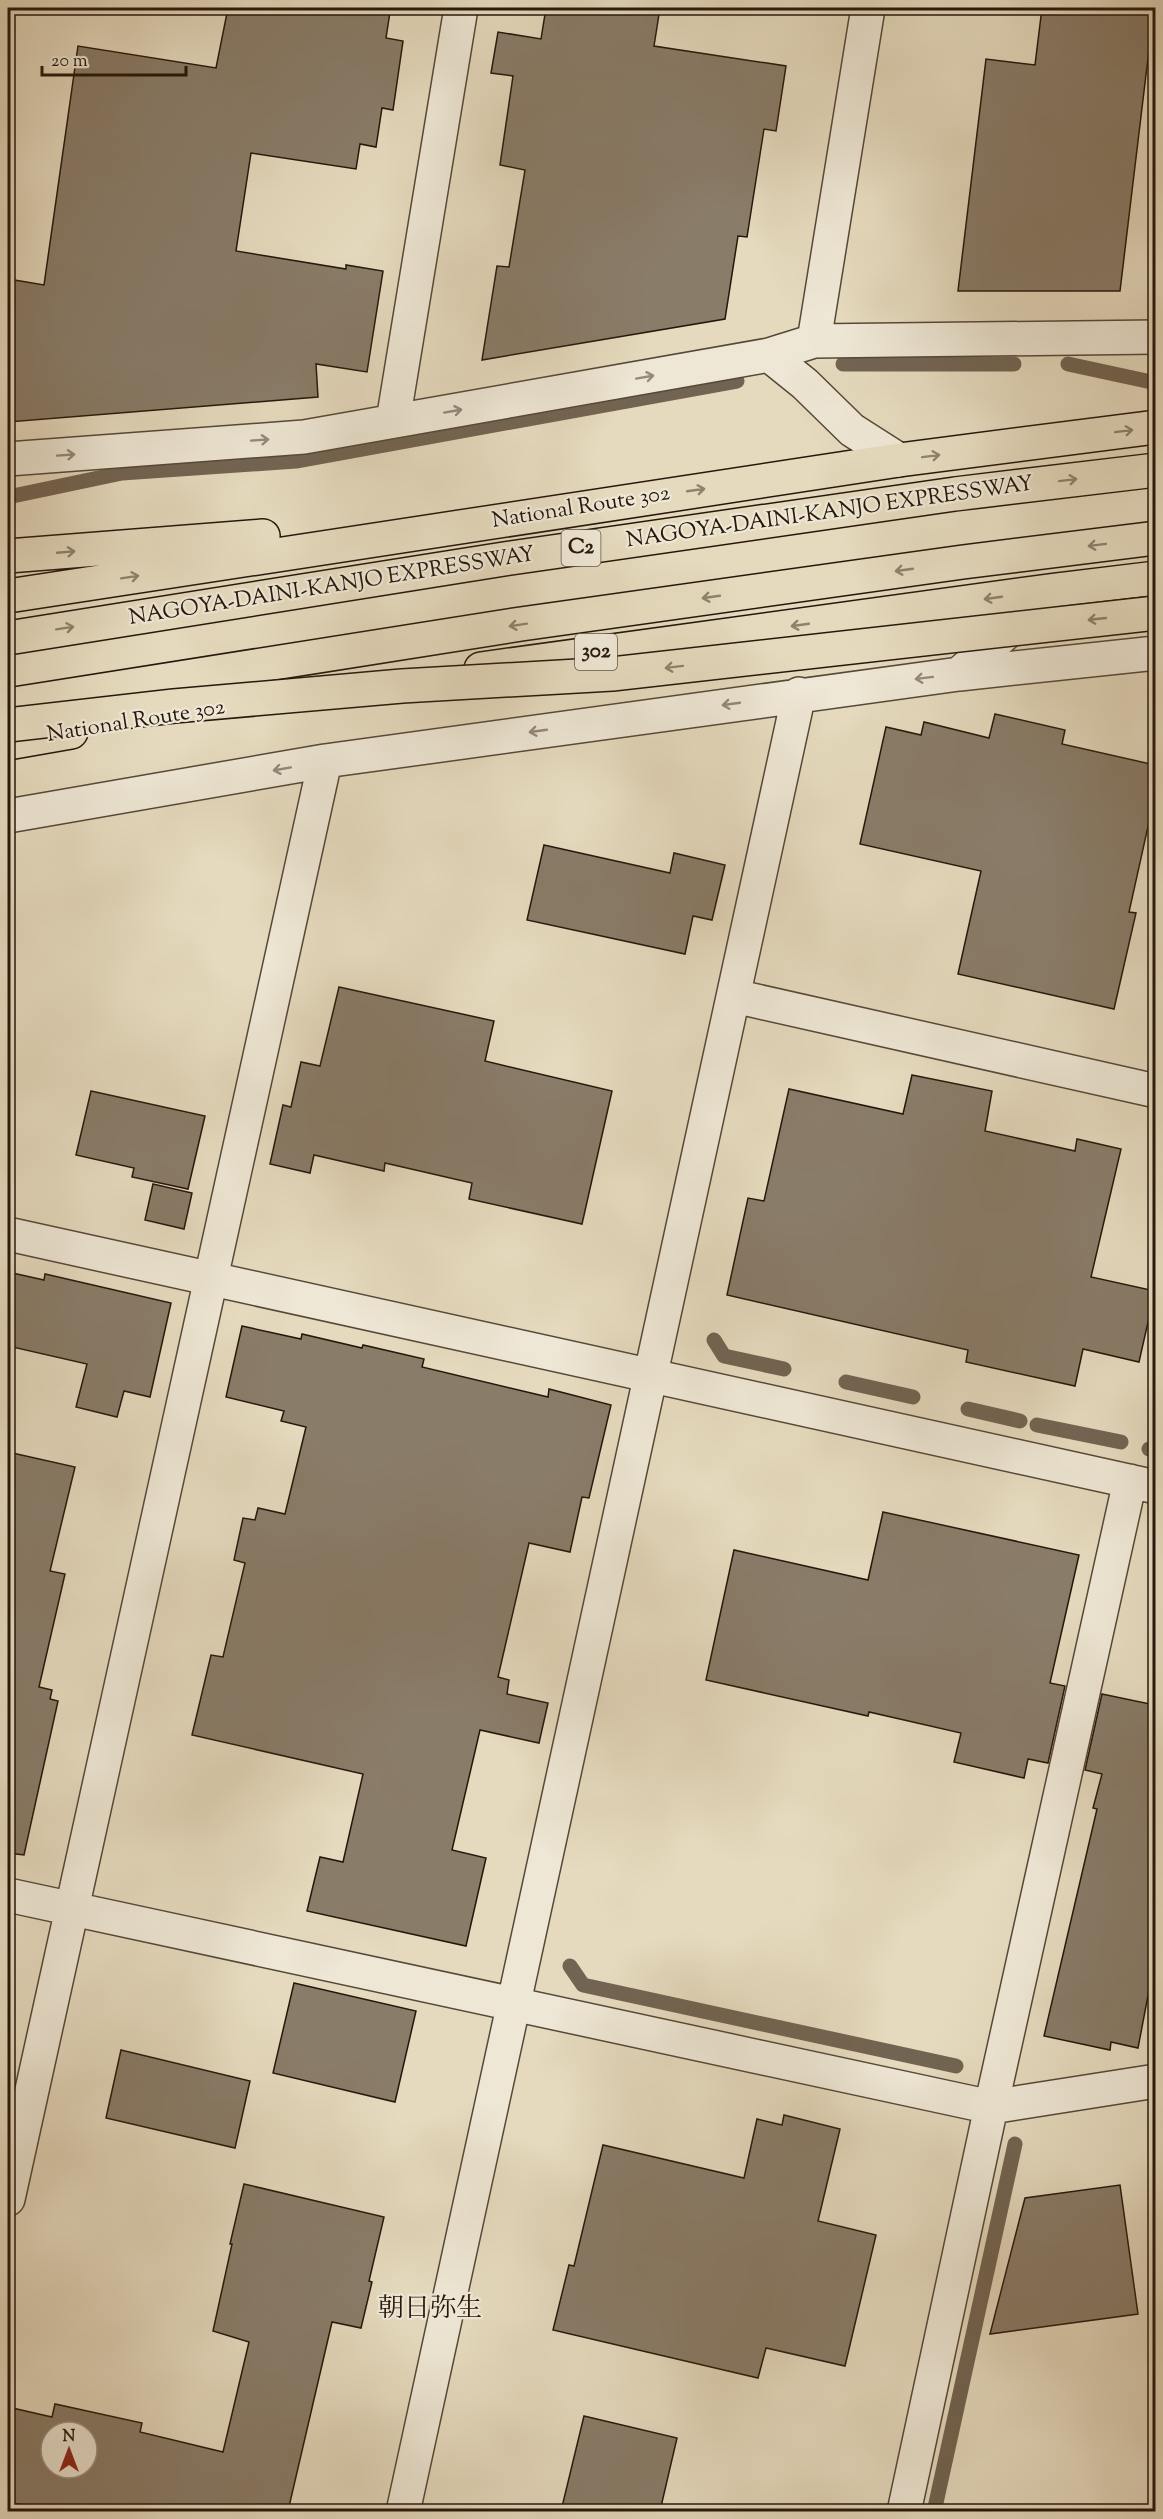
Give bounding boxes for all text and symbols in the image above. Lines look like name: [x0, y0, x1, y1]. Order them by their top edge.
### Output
scale bar: [42, 39, 186, 77]
text: 20 m: [51, 49, 88, 75]
one-way arrow: [635, 371, 654, 382]
one-way arrow: [443, 405, 462, 416]
one-way arrow: [1114, 426, 1134, 437]
one-way arrow: [250, 435, 270, 446]
one-way arrow: [55, 449, 75, 460]
one-way arrow: [921, 451, 940, 462]
street label: NAGOYA-DAINI-KANJO EXPRESSWAY: [624, 469, 1036, 557]
one-way arrow: [1058, 474, 1078, 485]
street label: National Route 302: [490, 478, 672, 538]
one-way arrow: [686, 485, 706, 496]
road number: C2: [562, 530, 600, 566]
street label: NAGOYA-DAINI-KANJO EXPRESSWAY: [127, 539, 538, 635]
one-way arrow: [1088, 540, 1108, 551]
one-way arrow: [55, 546, 75, 557]
one-way arrow: [895, 565, 914, 576]
one-way arrow: [120, 571, 139, 582]
one-way arrow: [702, 592, 721, 603]
one-way arrow: [984, 593, 1004, 604]
one-way arrow: [1088, 614, 1108, 625]
one-way arrow: [508, 619, 528, 630]
one-way arrow: [791, 619, 810, 630]
one-way arrow: [55, 623, 75, 634]
road number: 302: [575, 634, 617, 670]
one-way arrow: [665, 662, 684, 673]
one-way arrow: [914, 673, 934, 684]
street label: National Route 302: [45, 692, 227, 752]
one-way arrow: [721, 699, 741, 710]
one-way arrow: [528, 726, 548, 737]
one-way arrow: [273, 764, 293, 775]
district label: 朝日弥生: [378, 2291, 482, 2328]
north arrow: [39, 2420, 99, 2480]
text: N: [63, 2426, 76, 2449]

